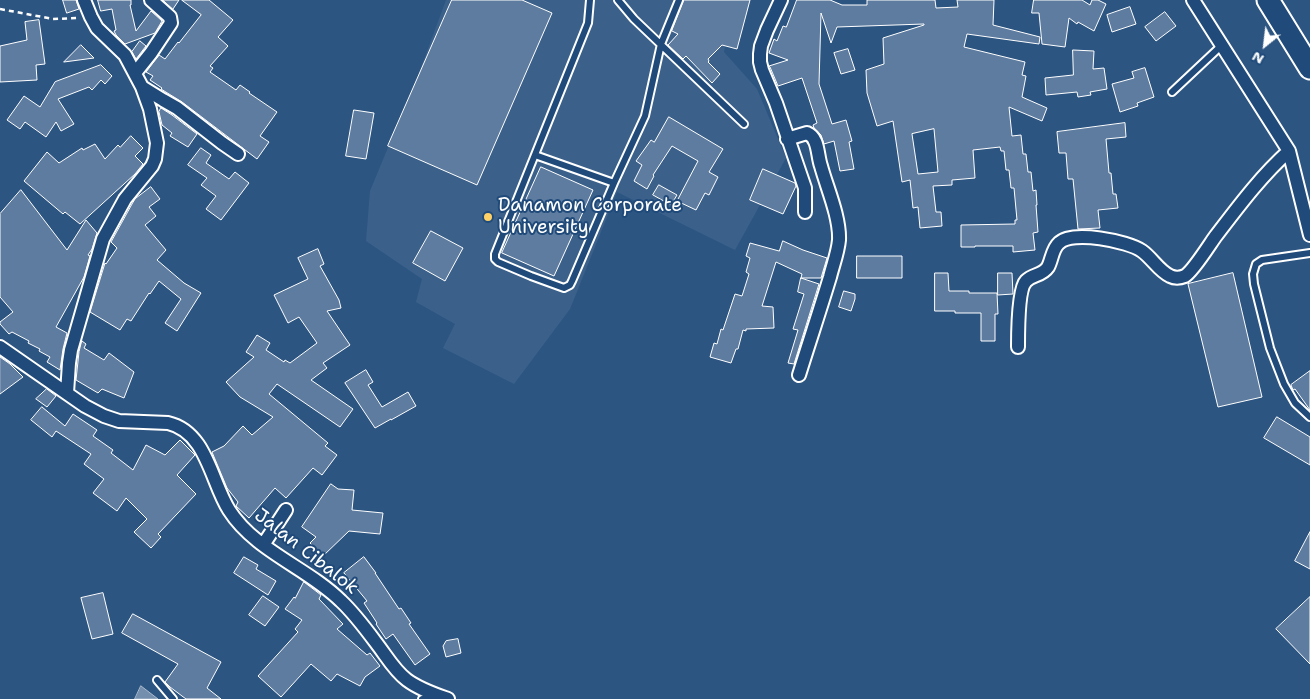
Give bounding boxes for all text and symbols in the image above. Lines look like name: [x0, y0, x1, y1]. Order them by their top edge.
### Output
north arrow: [1240, 20, 1290, 70]
text: N: [1249, 48, 1267, 69]
place label: Danamon Corporate University: [498, 195, 682, 239]
marker: Danamon Corporate University: [482, 211, 494, 223]
street label: Jalan Cibalok: [249, 504, 363, 600]

